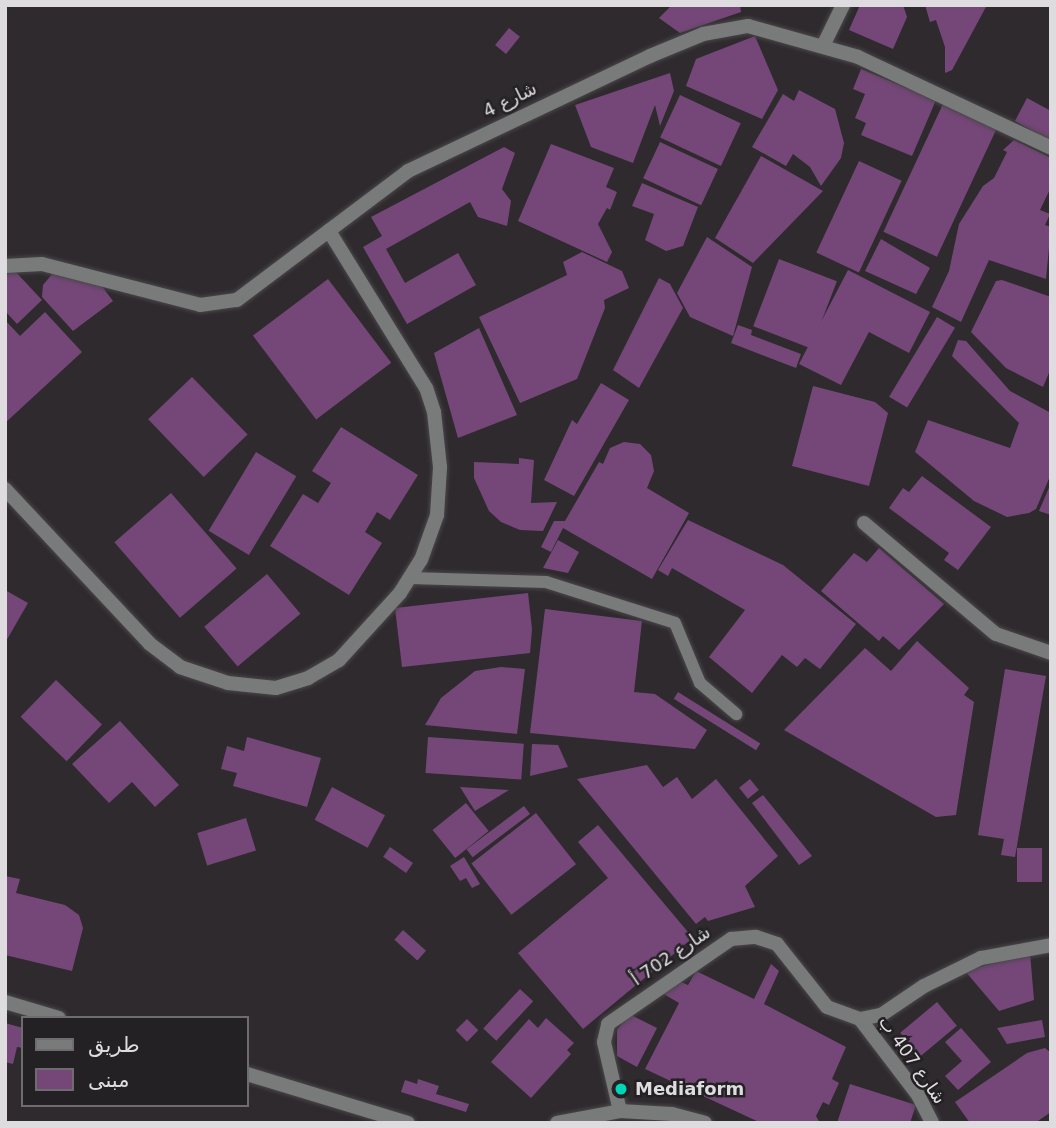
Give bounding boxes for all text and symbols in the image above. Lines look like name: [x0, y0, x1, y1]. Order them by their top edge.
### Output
street label: شارع 4: [480, 78, 540, 122]
street label: شارع 702 أ: [627, 922, 715, 990]
street label: شارع 407 ب: [874, 1012, 950, 1108]
legend: [21, 1016, 248, 1107]
text: طريق: [88, 1033, 140, 1057]
text: مبنى: [88, 1068, 129, 1092]
place label: Mediaform: [635, 1078, 744, 1100]
marker: Mediaform: [613, 1081, 629, 1097]

